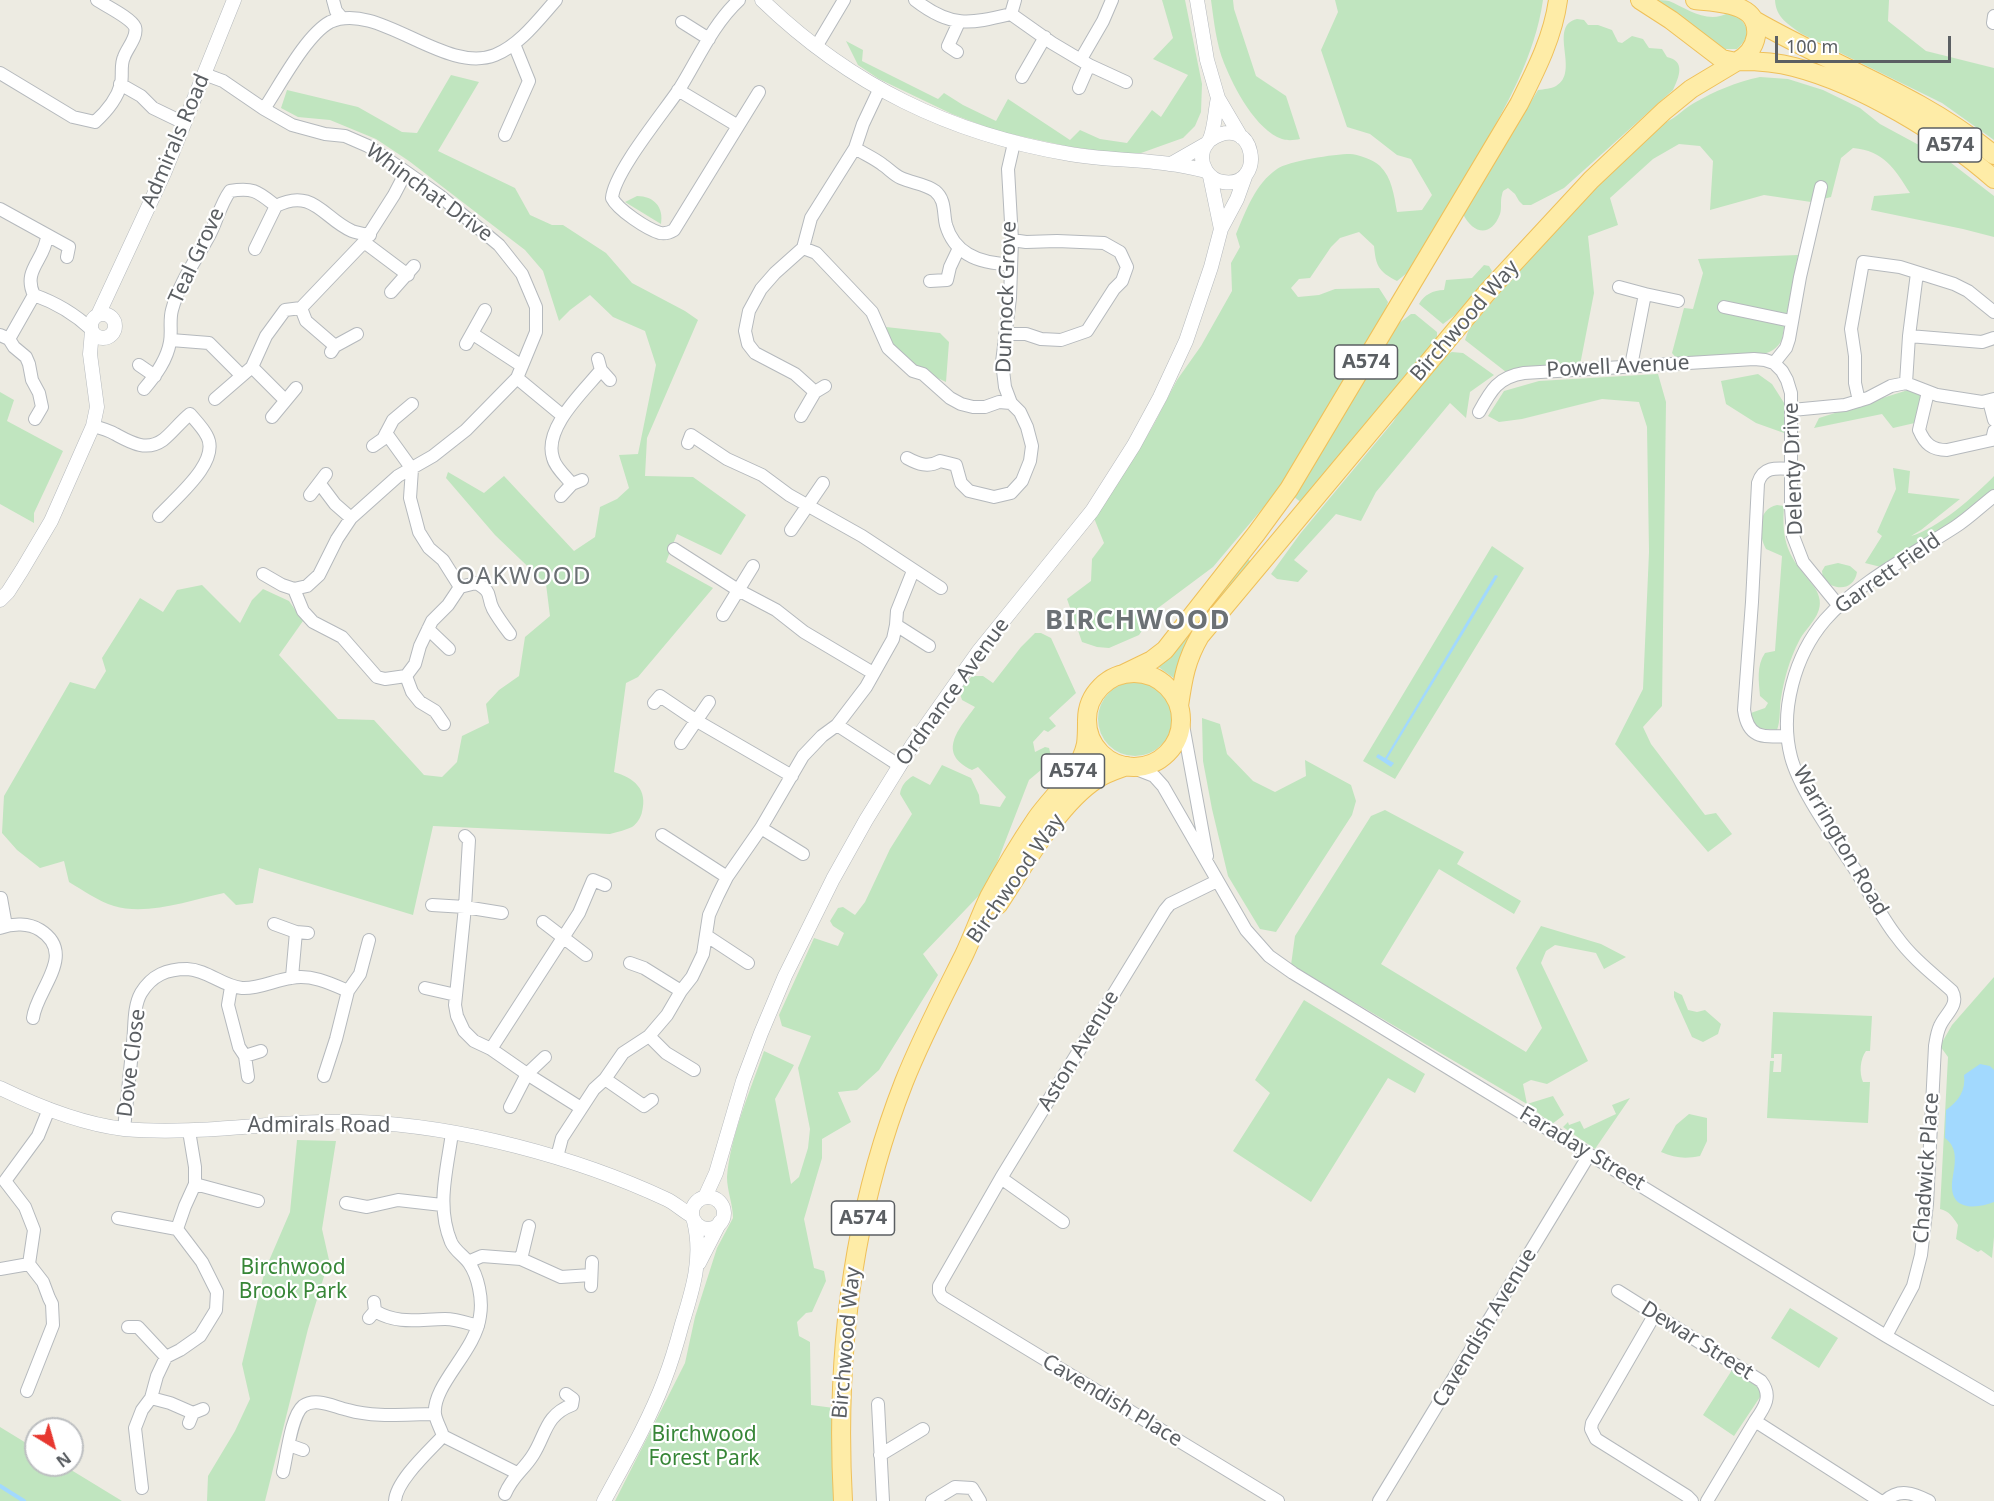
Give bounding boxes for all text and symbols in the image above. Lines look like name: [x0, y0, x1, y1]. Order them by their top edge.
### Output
scale bar: [1778, 24, 1954, 62]
text: 100 m: [1786, 34, 1838, 58]
street label: Admirals Road: [136, 70, 216, 212]
road number: A574: [1918, 128, 1982, 162]
street label: Whinchat Drive: [361, 139, 497, 247]
street label: Teal Grove: [164, 204, 230, 308]
street label: Dunnock Grove: [992, 221, 1022, 373]
street label: Birchwood Way: [1406, 255, 1524, 387]
road number: A574: [1334, 345, 1398, 379]
street label: Powell Avenue: [1546, 351, 1690, 383]
street label: Delenty Drive: [1779, 402, 1809, 536]
street label: Garrett Field: [1830, 528, 1946, 620]
district label: OAKWOOD: [456, 563, 592, 591]
district label: BIRCHWOOD: [1045, 605, 1231, 637]
street label: Ordnance Avenue: [891, 613, 1015, 771]
road number: A574: [1042, 754, 1104, 788]
street label: Warrington Road: [1787, 762, 1893, 920]
street label: Birchwood Way: [962, 809, 1070, 949]
street label: Aston Avenue: [1033, 986, 1125, 1116]
street label: Dove Close: [113, 1007, 151, 1119]
street label: Chadwick Place: [1909, 1092, 1945, 1244]
street label: Faraday Street: [1515, 1102, 1649, 1196]
street label: Admirals Road: [248, 1113, 390, 1139]
road number: A574: [832, 1201, 894, 1235]
street label: Cavendish Avenue: [1428, 1244, 1542, 1412]
park label: Birchwood Brook Park: [239, 1255, 347, 1305]
street label: Birchwood Way: [828, 1266, 866, 1420]
street label: Dewar Street: [1636, 1296, 1758, 1386]
street label: Cavendish Place: [1037, 1349, 1187, 1453]
north arrow: [24, 1417, 84, 1477]
park label: Birchwood Forest Park: [648, 1422, 760, 1472]
text: N: [52, 1447, 75, 1472]

